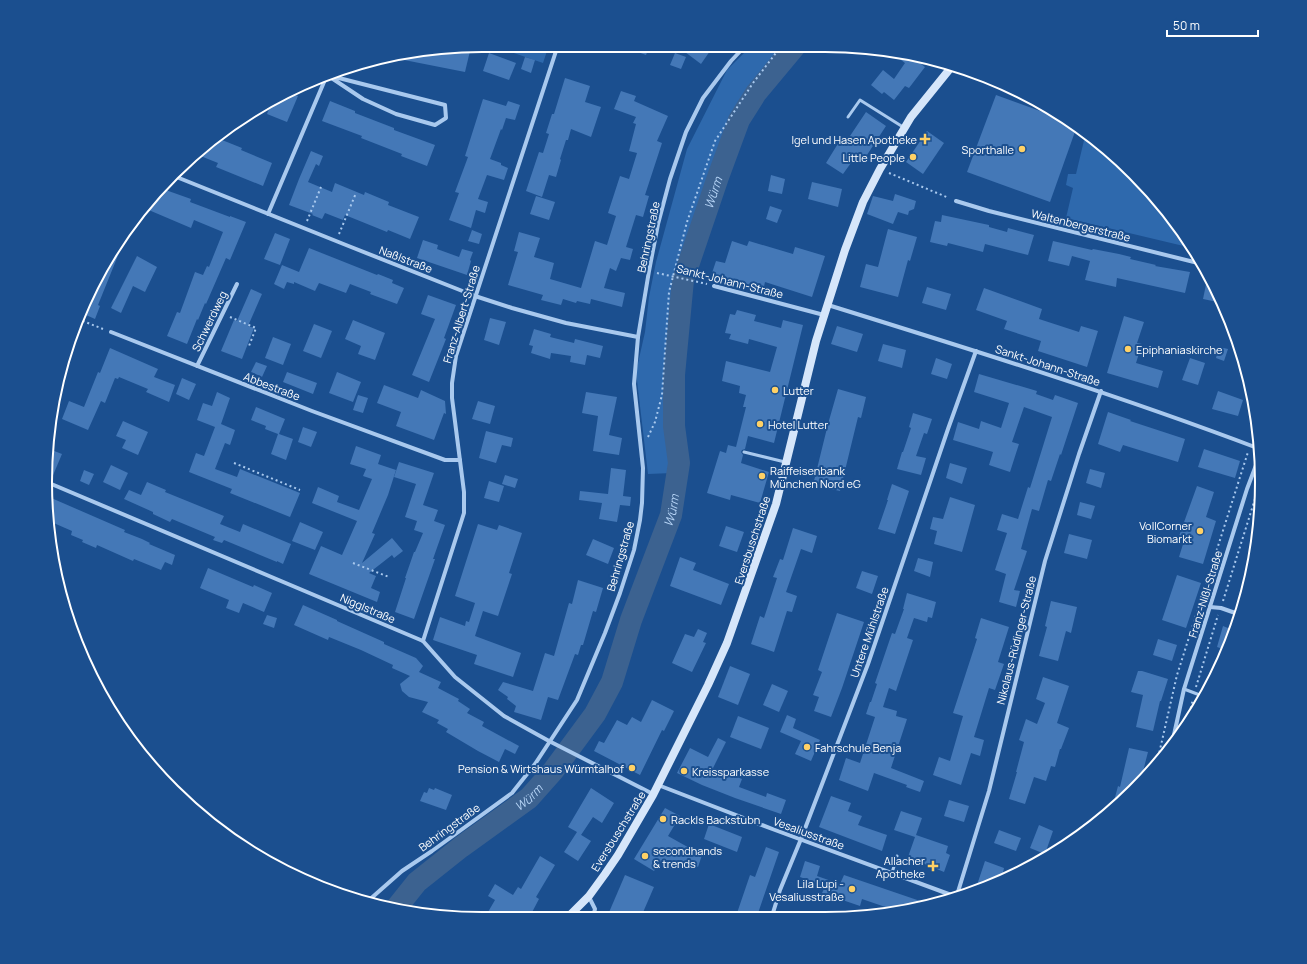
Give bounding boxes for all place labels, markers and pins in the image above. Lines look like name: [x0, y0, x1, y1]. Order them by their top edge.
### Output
place label: Igel und Hasen Apotheke: [791, 132, 918, 147]
marker: Igel und Hasen Apotheke: [920, 134, 930, 144]
place label: Sporthalle: [962, 142, 1015, 157]
marker: Sporthalle: [1017, 144, 1027, 154]
place label: Little People: [842, 150, 906, 165]
marker: Little People: [908, 152, 918, 162]
place label: Epiphaniaskirche: [1136, 342, 1223, 357]
marker: Epiphaniaskirche: [1123, 344, 1133, 354]
place label: Lutter: [783, 383, 814, 398]
marker: Lutter: [770, 385, 780, 395]
place label: Hotel Lutter: [768, 417, 828, 432]
marker: Hotel Lutter: [755, 419, 765, 429]
place label: Raiffeisenbank München Nord eG: [770, 463, 861, 491]
marker: Raiffeisenbank München Nord eG: [757, 471, 767, 481]
place label: VollCorner Biomarkt: [1139, 518, 1192, 546]
marker: VollCorner Biomarkt: [1195, 526, 1205, 536]
place label: Fahrschule Benja: [815, 740, 901, 755]
marker: Fahrschule Benja: [802, 742, 812, 752]
place label: Pension & Wirtshaus Würmtalhof: [458, 761, 624, 776]
marker: Pension & Wirtshaus Würmtalhof: [627, 763, 637, 773]
place label: Kreissparkasse: [692, 764, 770, 779]
marker: Kreissparkasse: [679, 766, 689, 776]
place label: Rackls Backstubn: [671, 812, 760, 827]
marker: Rackls Backstubn: [658, 814, 668, 824]
place label: secondhands & trends: [653, 843, 722, 871]
marker: secondhands & trends: [640, 851, 650, 861]
place label: Allacher Apotheke: [876, 853, 926, 881]
marker: Allacher Apotheke: [928, 861, 938, 871]
place label: Lila Lupi - Vesaliusstraße: [769, 876, 845, 904]
marker: Lila Lupi - Vesaliusstraße: [847, 884, 857, 894]

